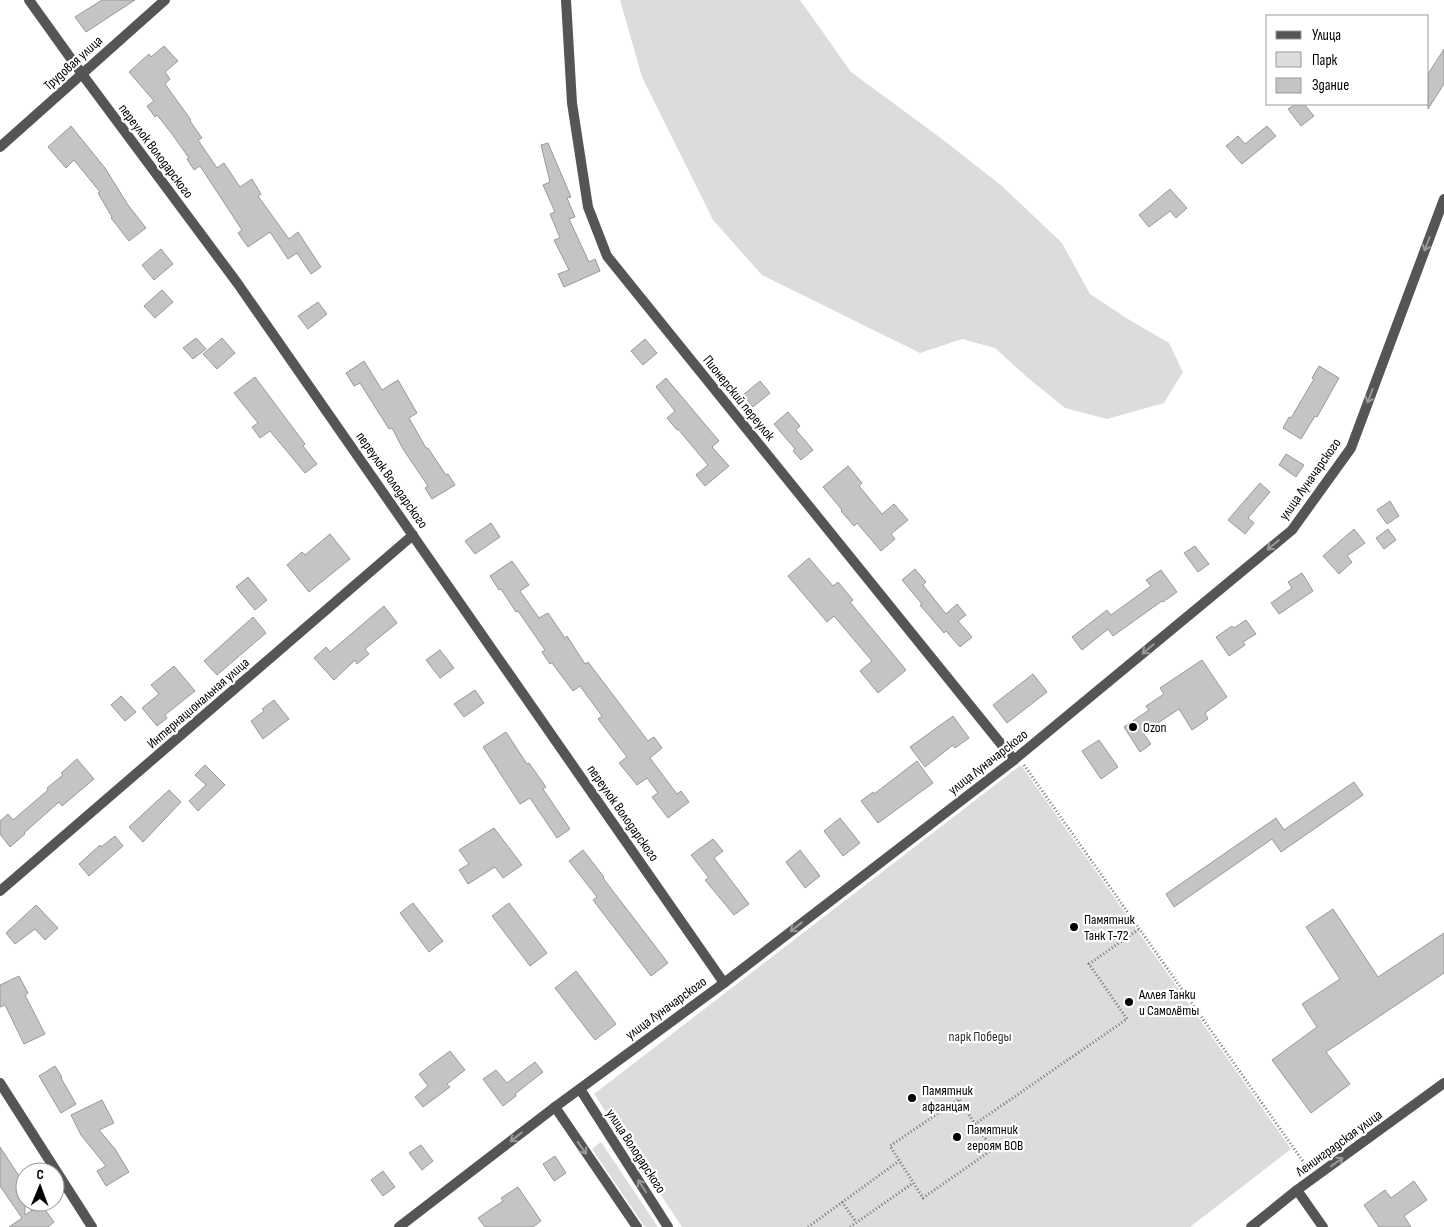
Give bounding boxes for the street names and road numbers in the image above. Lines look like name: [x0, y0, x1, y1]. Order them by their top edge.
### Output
street label: Трудовая улица: [40, 32, 106, 94]
street label: переулок Володарского: [115, 100, 197, 202]
street label: Пионерский переулок: [699, 352, 779, 445]
street label: переулок Володарского: [352, 428, 432, 532]
street label: улица Луначарского: [1275, 435, 1345, 523]
street label: Интернациональная улица: [143, 654, 253, 752]
street label: улица Луначарского: [945, 726, 1031, 798]
street label: переулок Володарского: [583, 761, 663, 865]
street label: улица Луначарского: [622, 973, 710, 1043]
street label: улица Володарского: [602, 1106, 670, 1196]
street label: Ленинградская улица: [1292, 1106, 1386, 1181]

